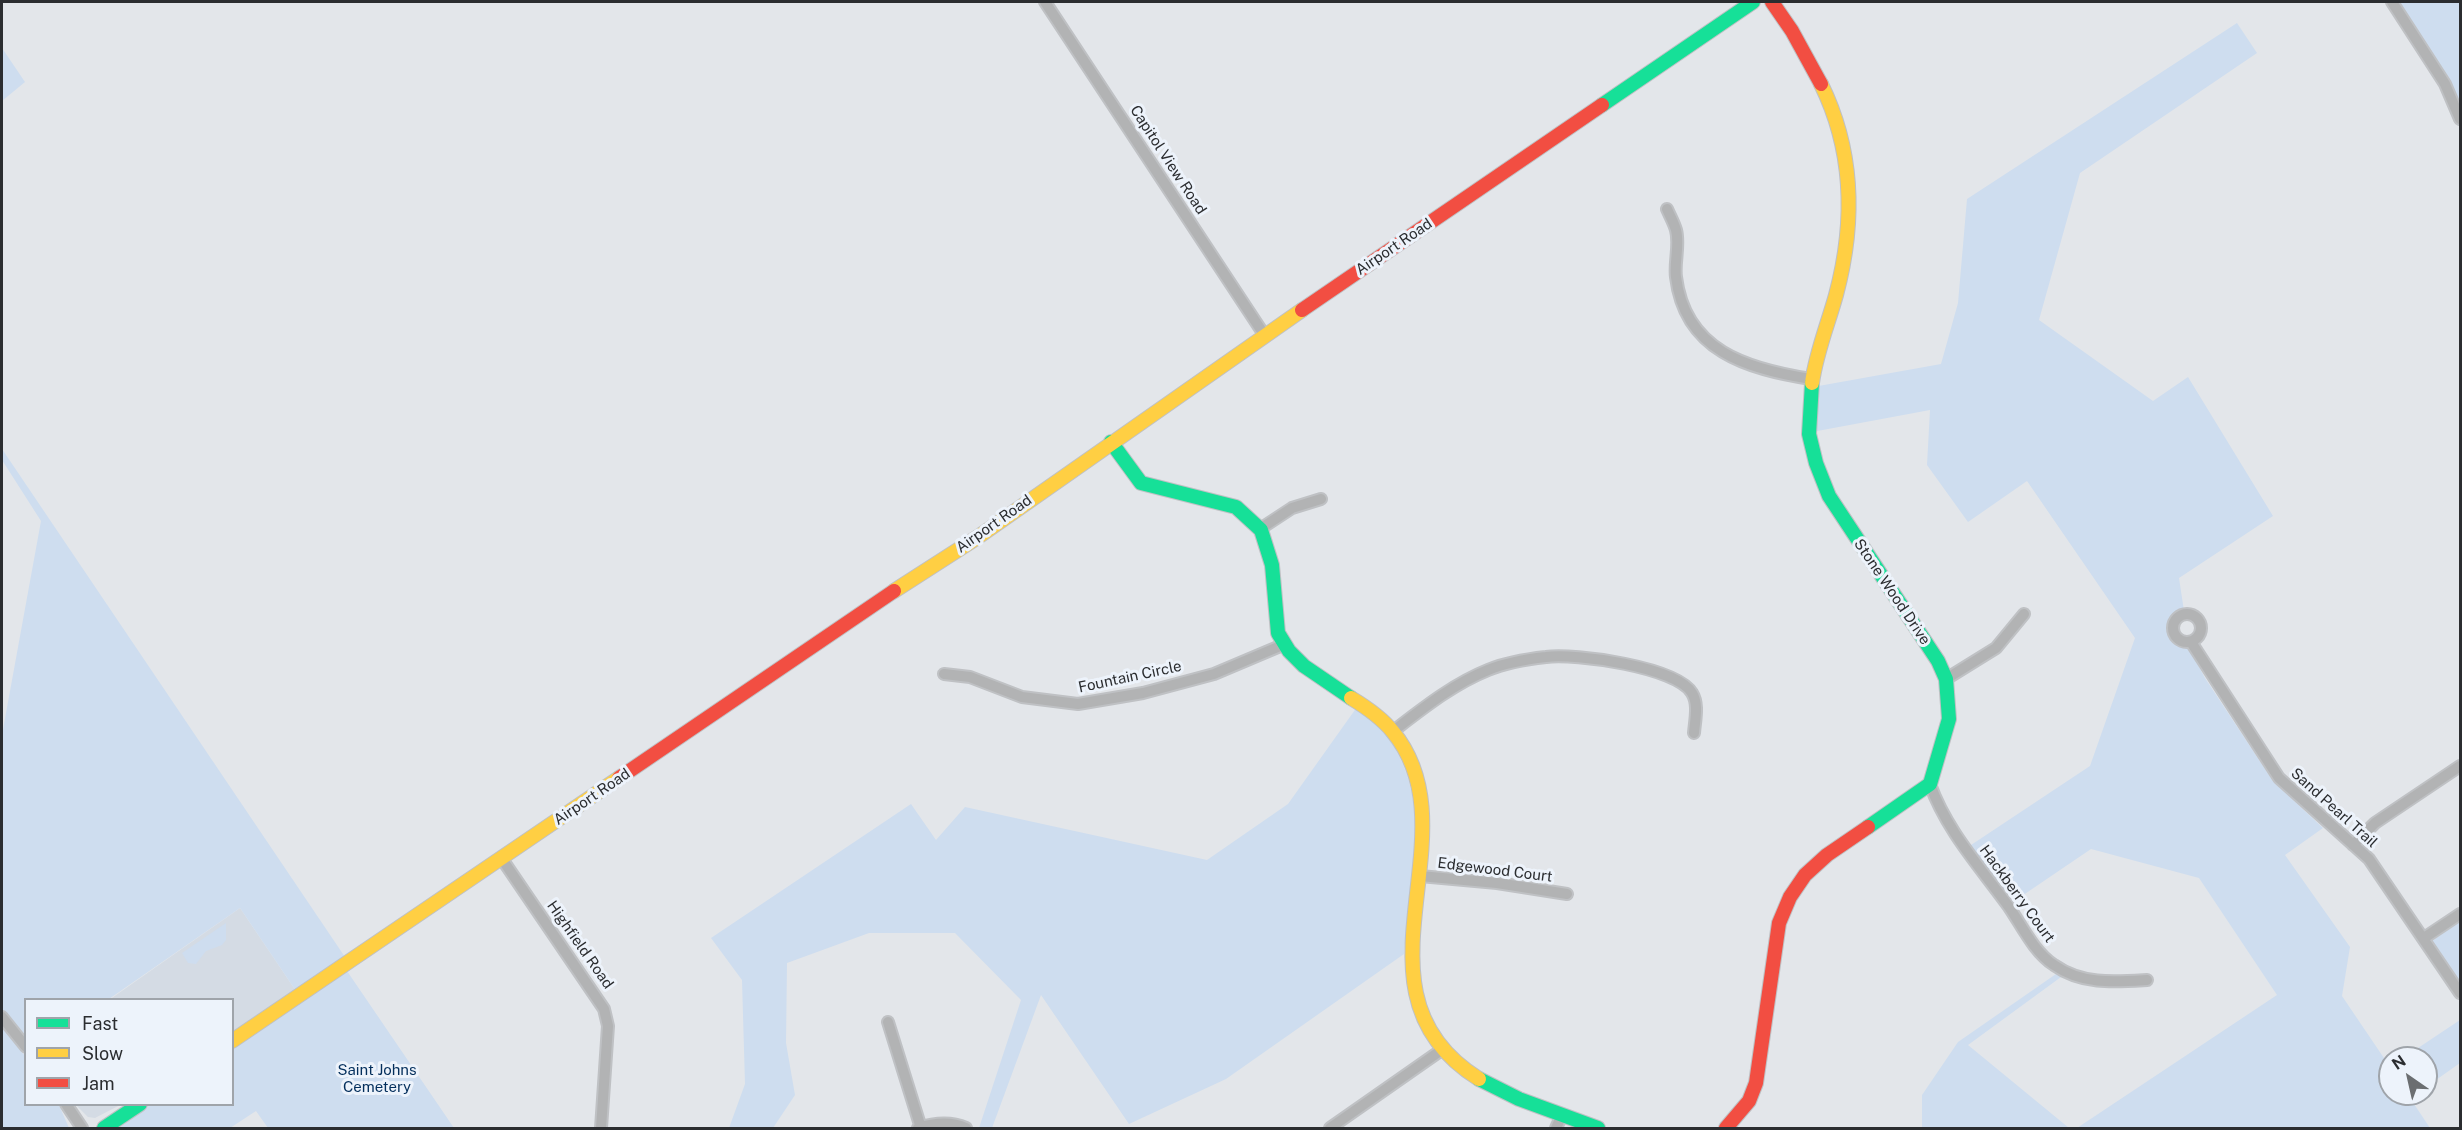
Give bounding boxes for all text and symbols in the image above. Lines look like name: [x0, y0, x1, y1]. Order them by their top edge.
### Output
street label: Capitol View Road: [1126, 102, 1210, 218]
street label: Airport Road: [1352, 215, 1436, 279]
street label: Airport Road: [953, 491, 1035, 557]
street label: Stone Wood Drive: [1850, 536, 1934, 648]
street label: Fountain Circle: [1077, 657, 1183, 697]
street label: Sand Pearl Trail: [2287, 764, 2381, 852]
street label: Airport Road: [550, 765, 634, 829]
street label: Hackberry Court: [1976, 842, 2058, 946]
street label: Edgewood Court: [1436, 854, 1554, 886]
street label: Highfield Road: [543, 898, 617, 992]
legend: [24, 998, 234, 1106]
text: Fast: [82, 1013, 118, 1034]
text: Slow: [82, 1043, 123, 1064]
north arrow: [2378, 1046, 2438, 1106]
text: N: [2388, 1051, 2409, 1074]
park label: Saint Johns Cemetery: [337, 1061, 417, 1096]
text: Jam: [82, 1073, 115, 1094]

